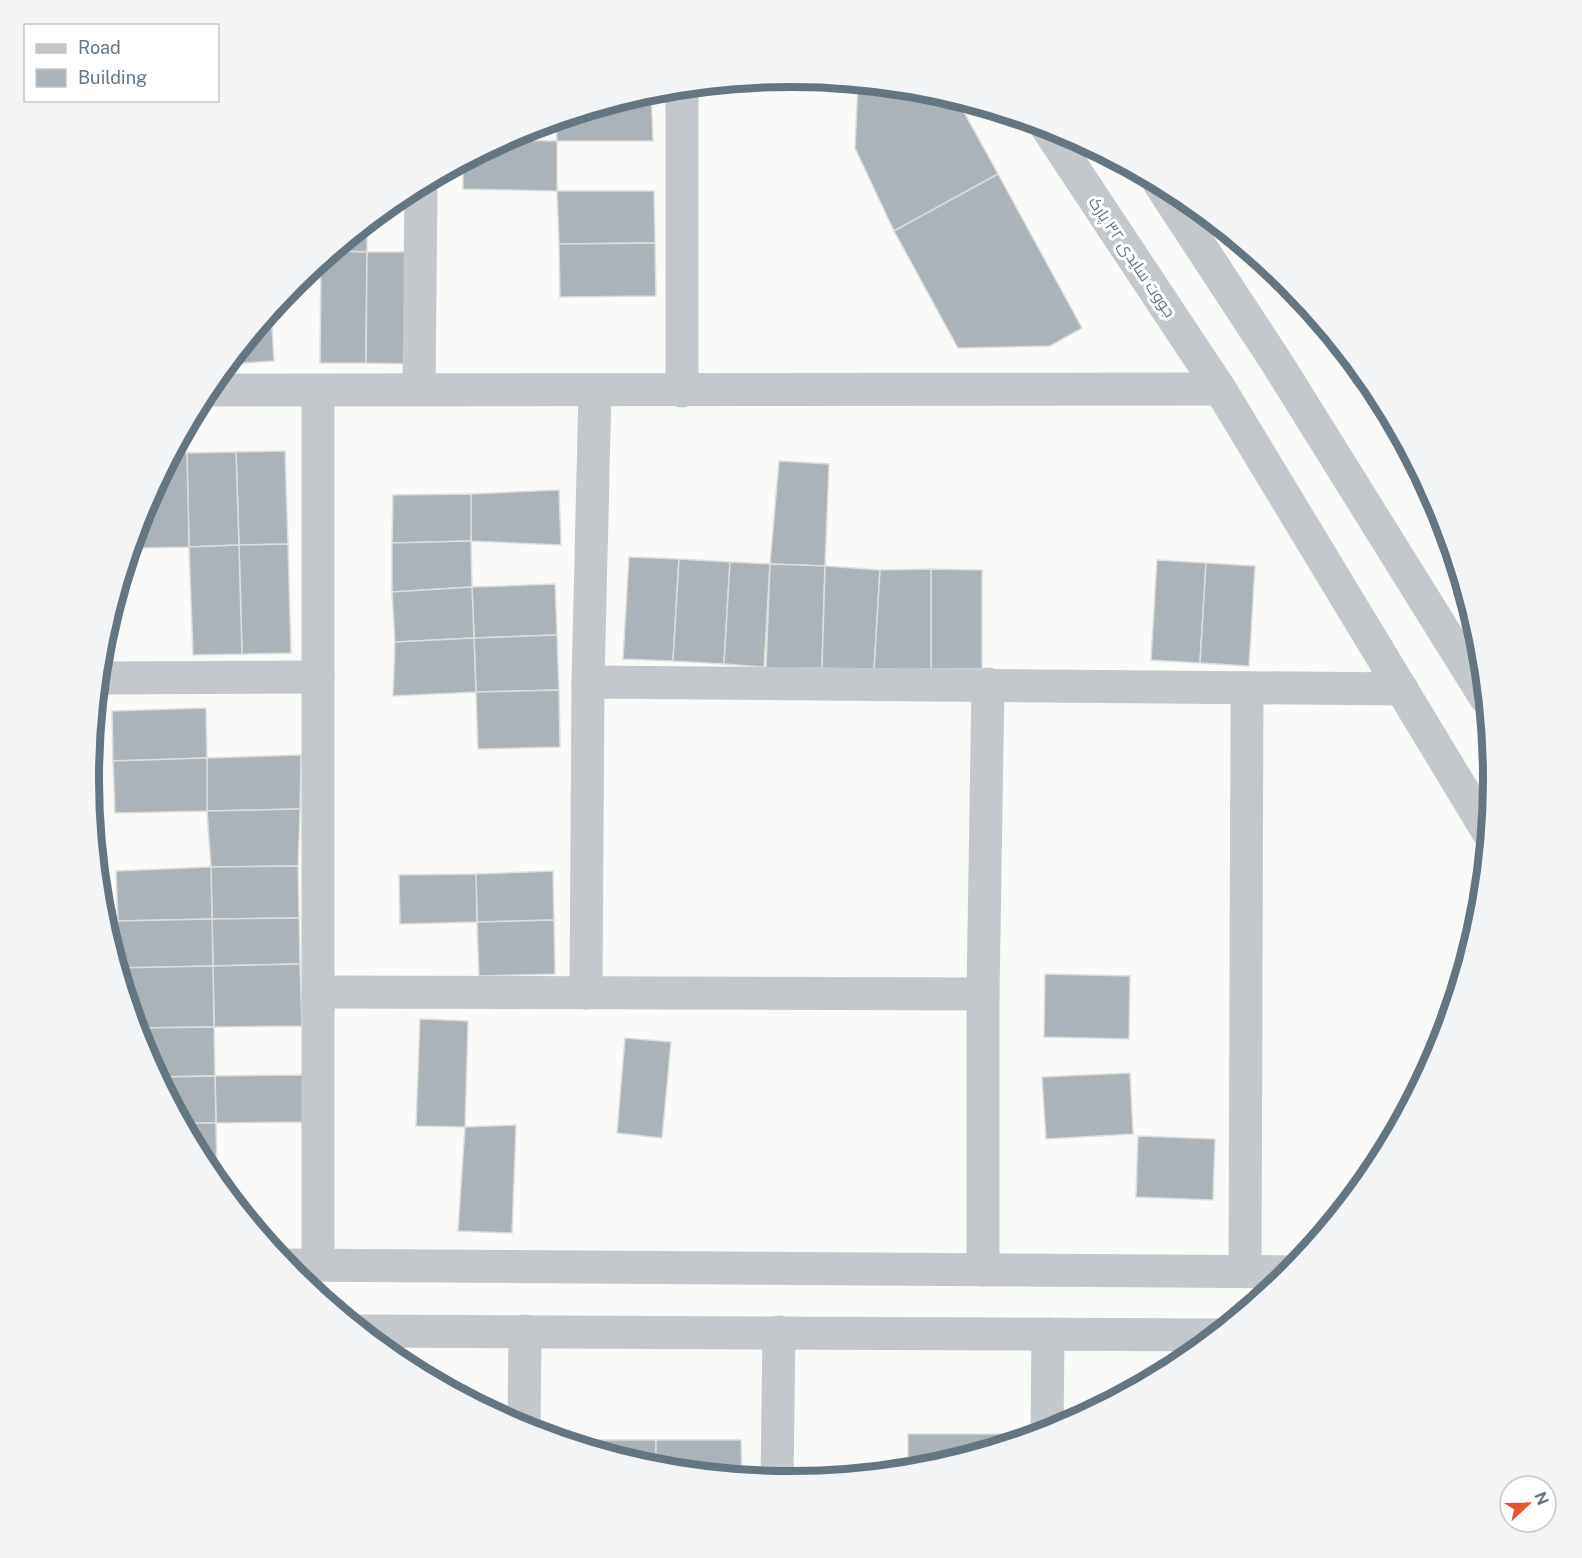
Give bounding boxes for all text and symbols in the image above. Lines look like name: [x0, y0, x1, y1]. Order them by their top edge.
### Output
legend: [24, 24, 219, 102]
text: Road: [78, 37, 121, 58]
text: Building: [78, 67, 147, 88]
street label: جووت سایدی ٣٢ پارک: [1083, 193, 1179, 322]
north arrow: [1498, 1474, 1558, 1534]
text: N: [1530, 1489, 1553, 1508]

